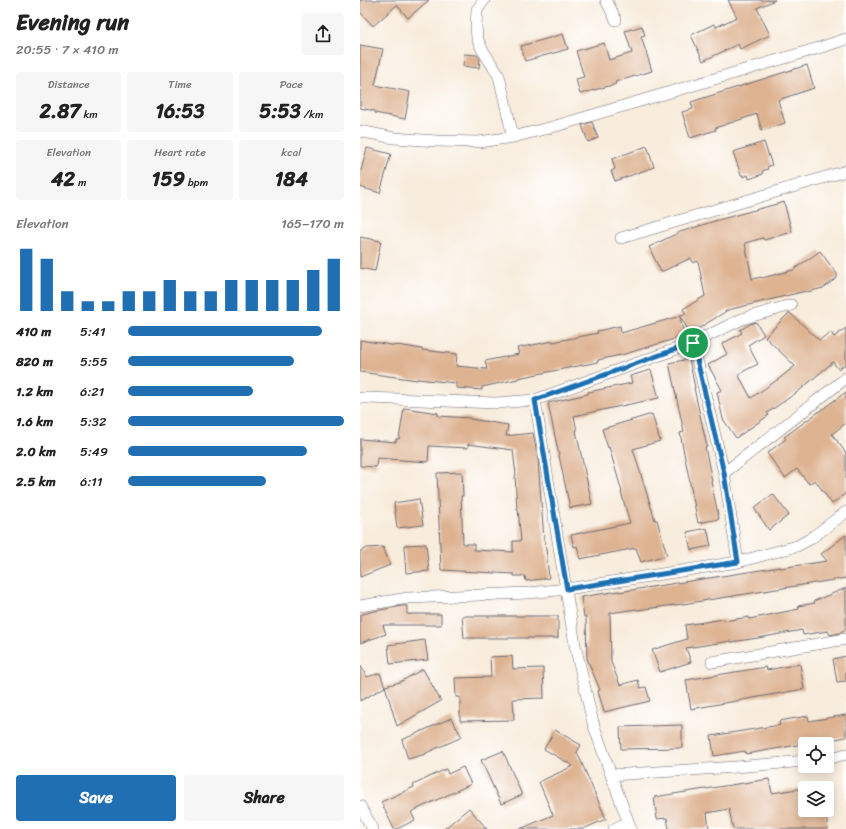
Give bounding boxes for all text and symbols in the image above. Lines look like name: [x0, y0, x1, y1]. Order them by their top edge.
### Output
text: Evening run: [16, 3, 129, 42]
button: share: [302, 13, 344, 55]
text: 20:55 · 7 × 410 m: [16, 38, 118, 61]
text: Distance: [48, 75, 90, 94]
text: Time: [168, 75, 192, 94]
text: Pace: [280, 75, 303, 94]
text: 2.87: [40, 94, 81, 129]
text: 16:53: [155, 94, 205, 129]
text: 5:53: [259, 94, 301, 129]
text: km: [81, 105, 98, 124]
text: /km: [301, 105, 323, 124]
text: Elevation: [46, 143, 91, 162]
text: Heart rate: [154, 143, 206, 162]
text: kcal: [281, 143, 301, 162]
text: 42: [51, 162, 75, 197]
text: 159: [152, 162, 185, 197]
text: 184: [275, 162, 308, 197]
text: m: [75, 173, 86, 192]
text: bpm: [185, 173, 208, 192]
text: Elevation: [16, 212, 69, 235]
text: 165–170 m: [281, 212, 344, 235]
text: 410 m: [16, 320, 51, 343]
text: 5:41: [80, 320, 106, 343]
pin: [676, 326, 710, 360]
icon: arrive: [682, 332, 704, 354]
text: 820 m: [16, 350, 53, 373]
text: 5:55: [80, 350, 108, 373]
text: 1.2 km: [16, 380, 53, 403]
text: 6:21: [80, 380, 104, 403]
text: 1.6 km: [16, 410, 53, 433]
text: 5:32: [80, 410, 107, 433]
text: 2.0 km: [16, 440, 56, 463]
text: 5:49: [80, 440, 108, 463]
text: 2.5 km: [16, 470, 56, 493]
text: 6:11: [80, 470, 102, 493]
map controls: [798, 737, 834, 817]
button: locate: [798, 737, 834, 773]
button: Save: [16, 775, 176, 821]
button: Share: [184, 775, 344, 821]
button: layers: [798, 781, 834, 817]

